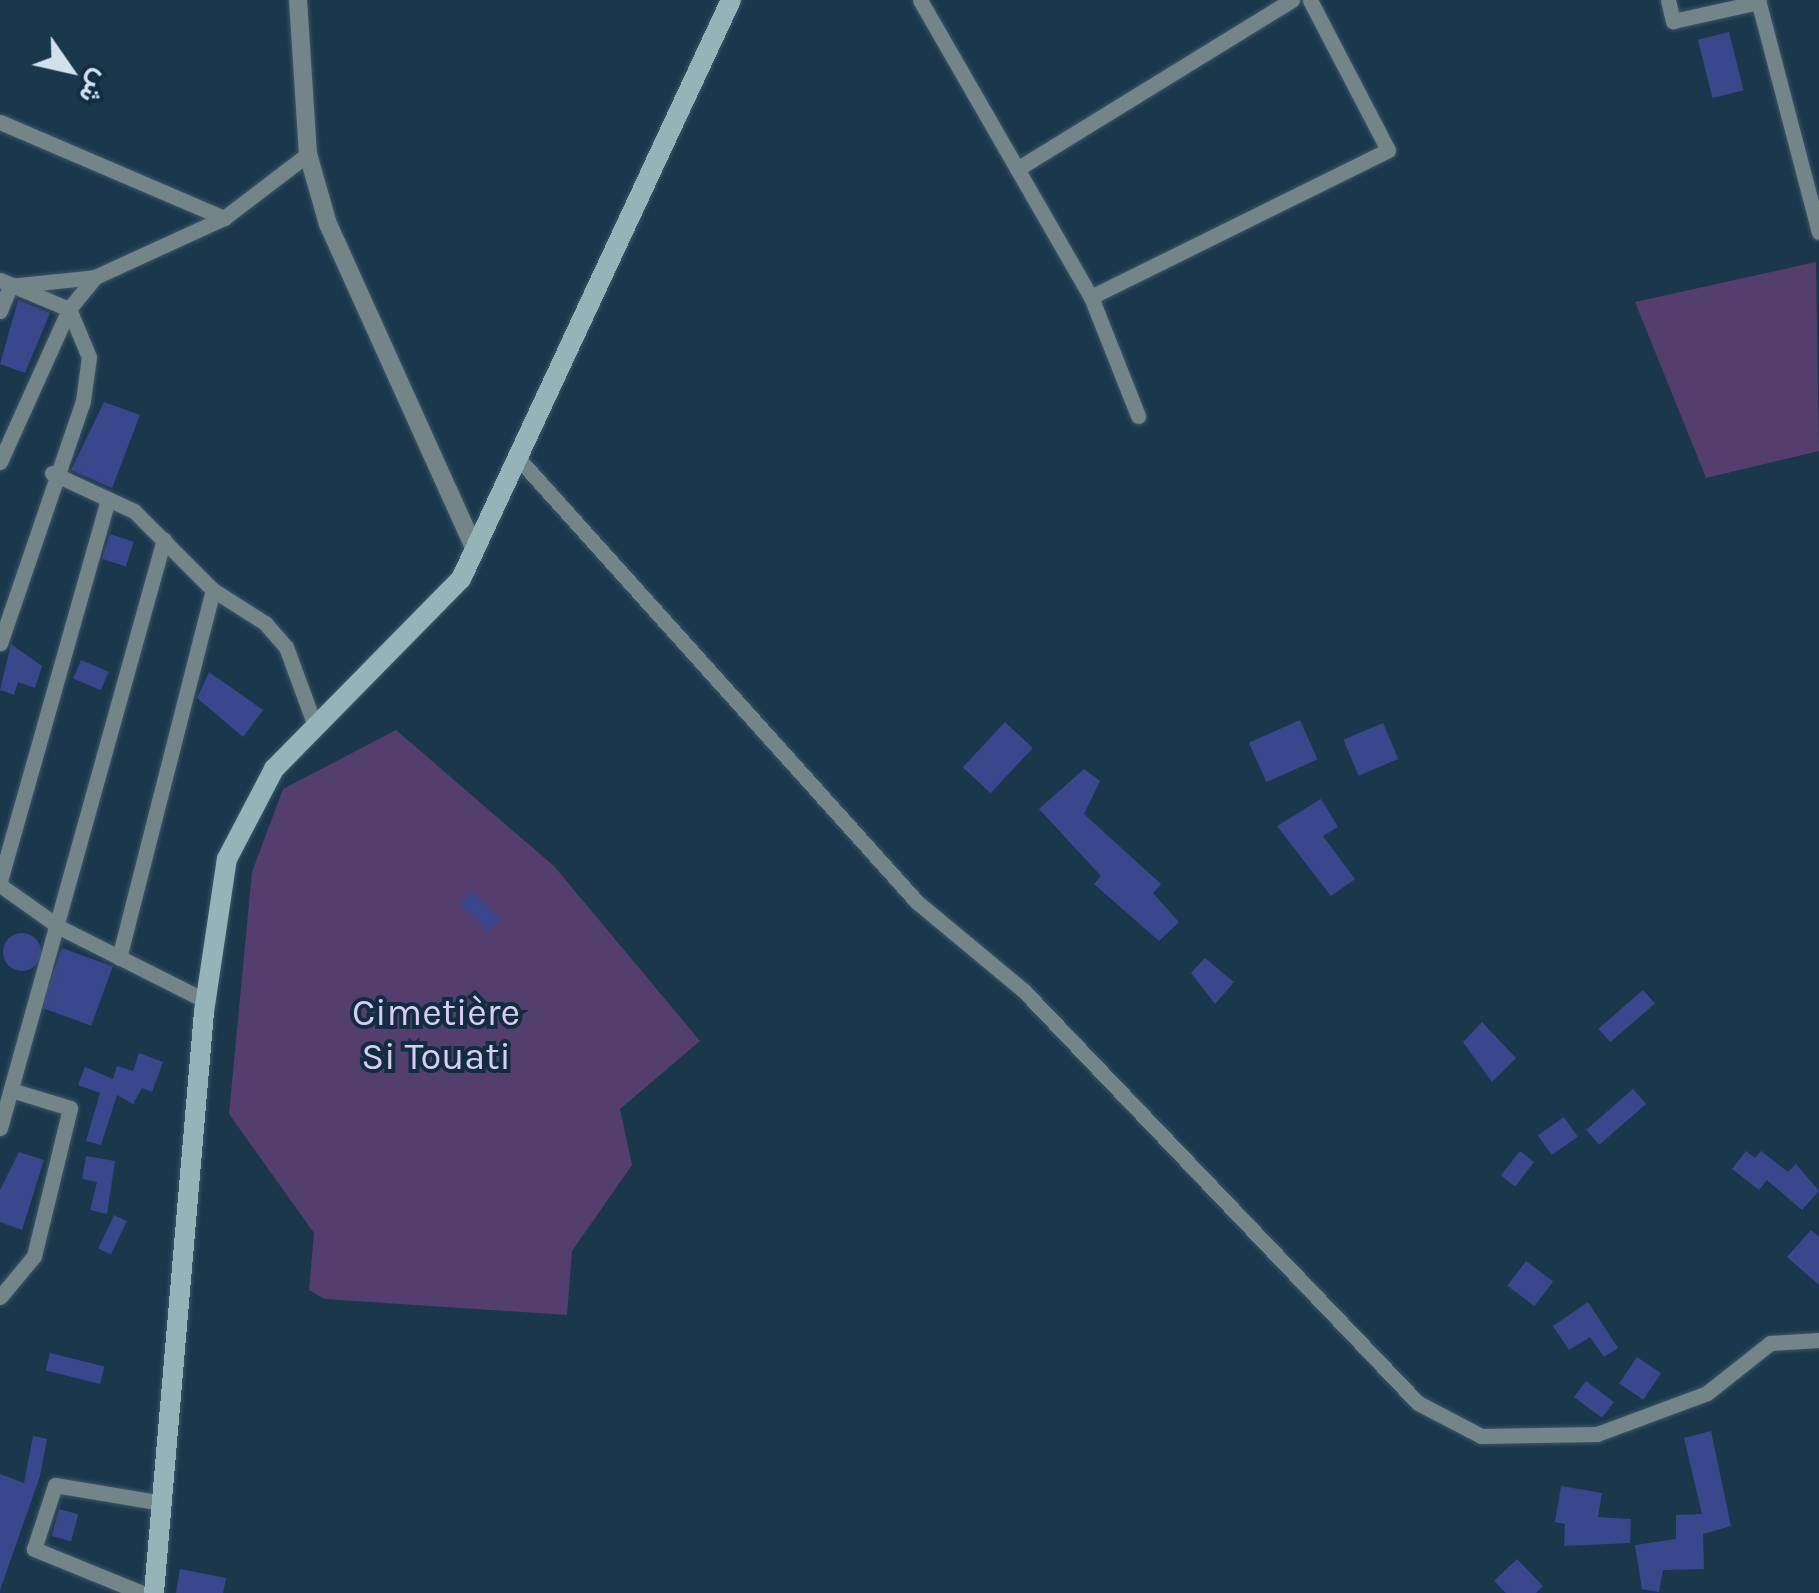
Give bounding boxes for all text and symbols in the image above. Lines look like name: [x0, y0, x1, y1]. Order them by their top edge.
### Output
north arrow: [20, 20, 120, 120]
text: ش: [72, 64, 118, 110]
park label: Cimetière Si Touati: [352, 990, 520, 1080]

